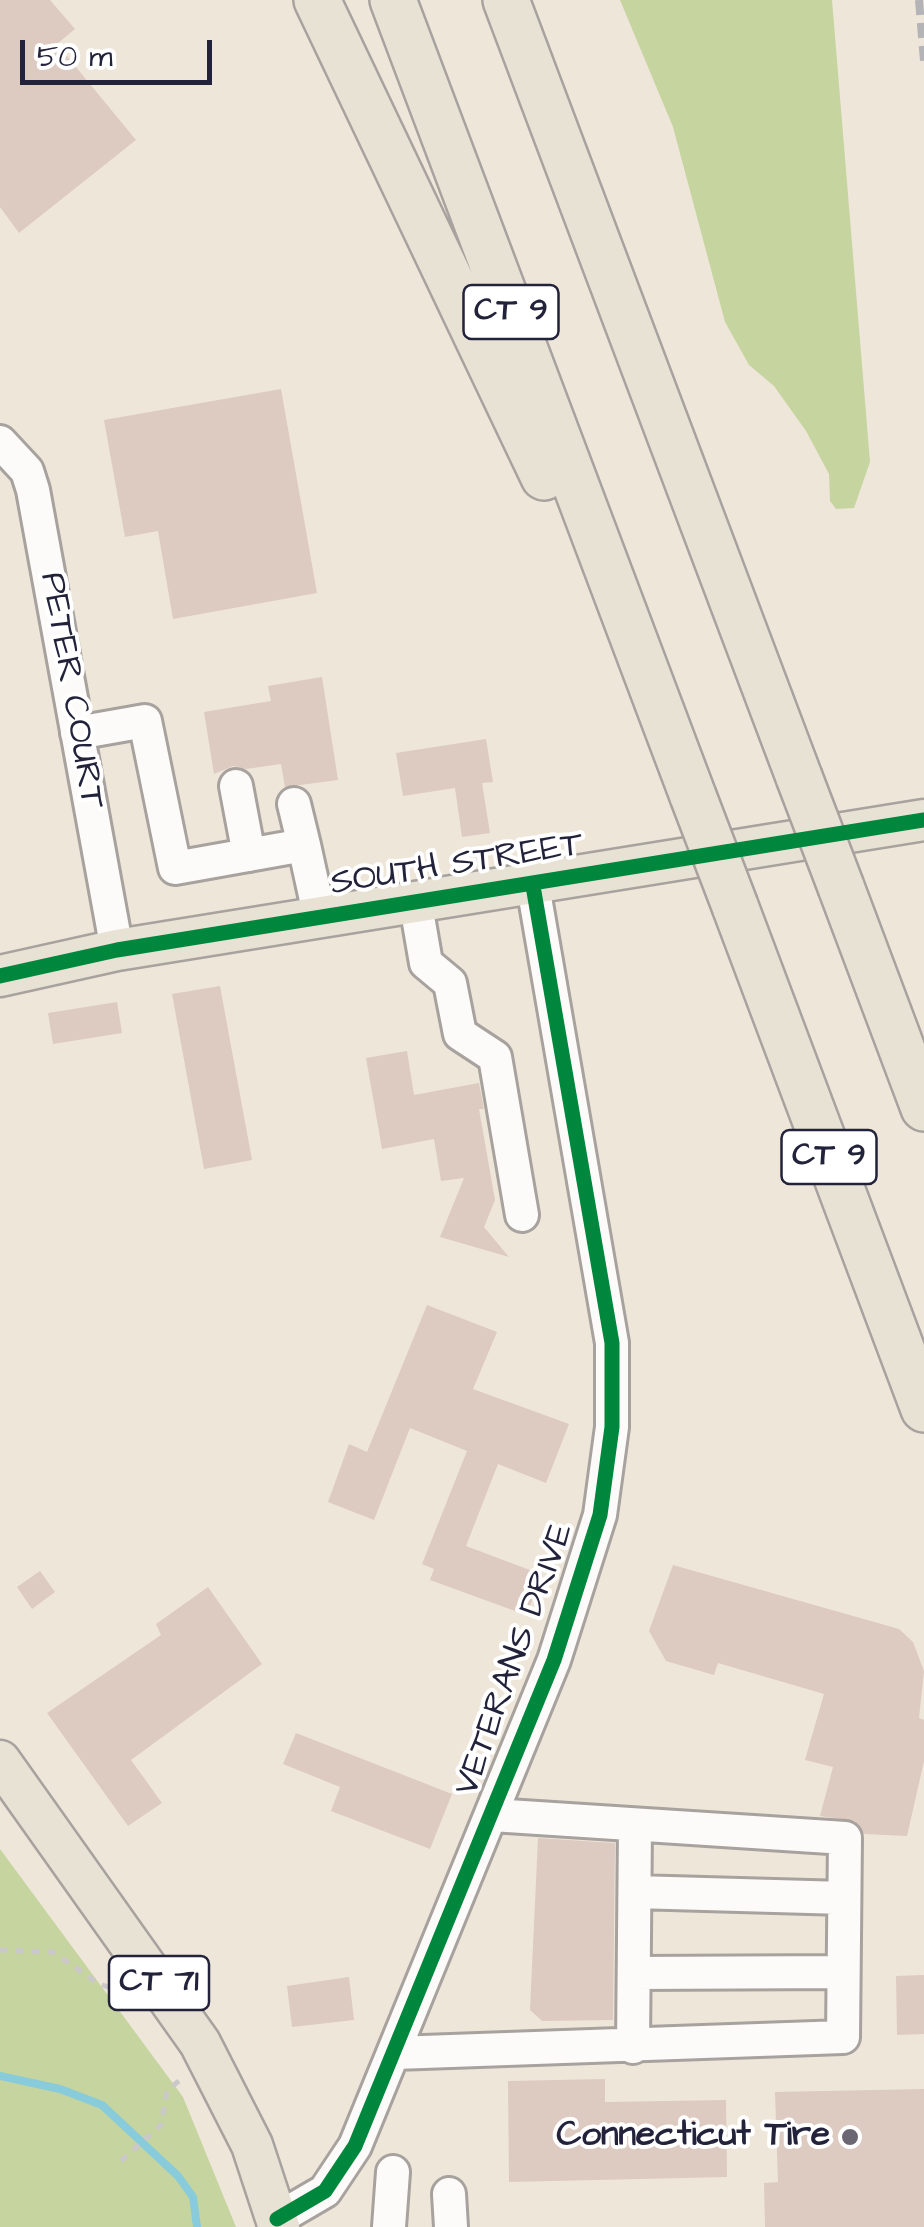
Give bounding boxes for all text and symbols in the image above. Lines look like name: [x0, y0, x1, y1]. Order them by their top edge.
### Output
scale bar: [25, 20, 218, 82]
text: 50 m: [37, 36, 113, 78]
road number: CT 9: [464, 285, 558, 339]
street label: PETER COURT: [29, 570, 111, 812]
street label: SOUTH STREET: [328, 825, 586, 907]
road number: CT 9: [782, 1130, 876, 1184]
street label: VETERANS DRIVE: [447, 1518, 585, 1802]
road number: CT 71: [109, 1956, 209, 2010]
place label: Connecticut Tire: [557, 2116, 830, 2158]
marker: Connecticut Tire: [839, 2126, 861, 2148]

